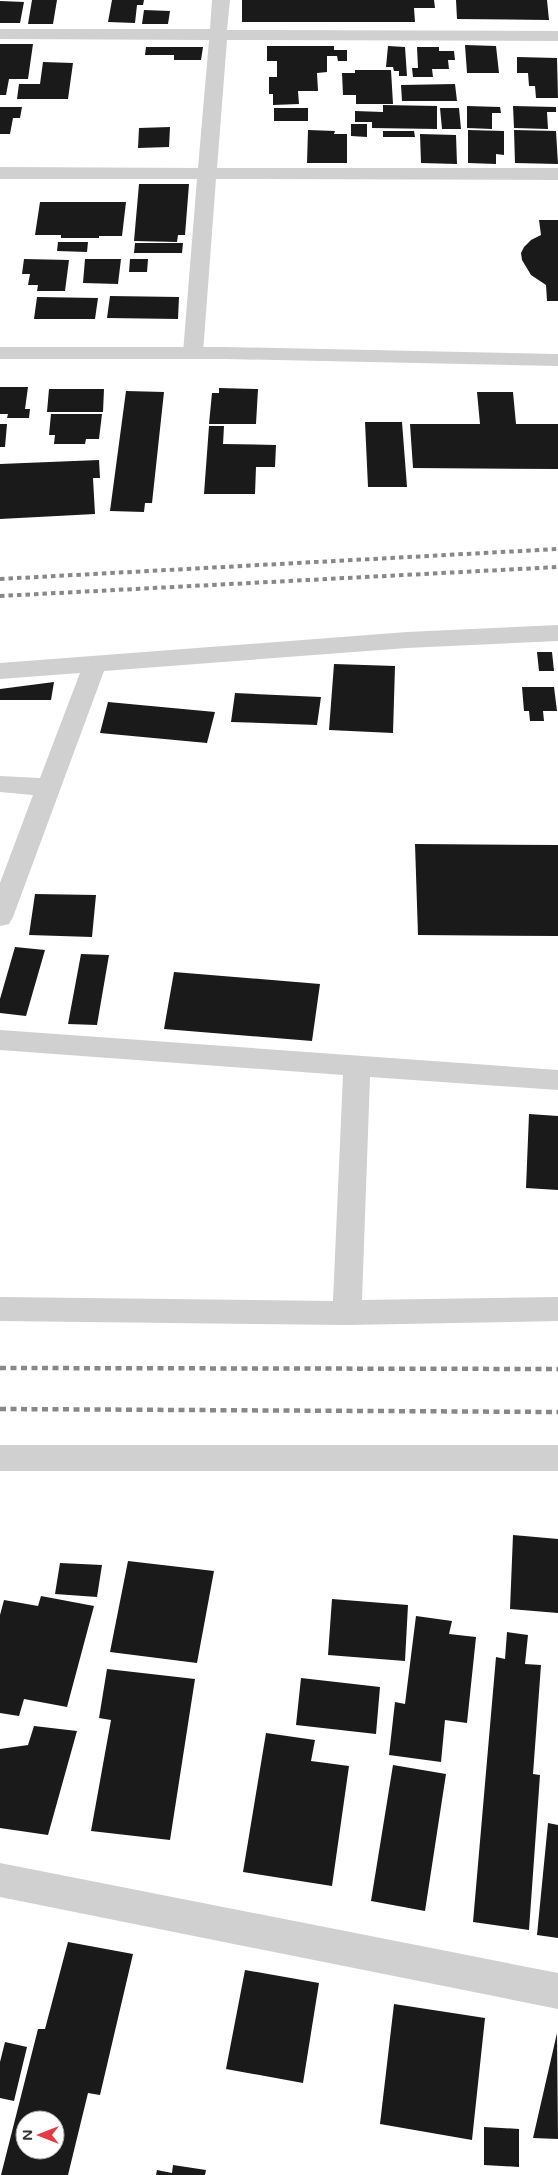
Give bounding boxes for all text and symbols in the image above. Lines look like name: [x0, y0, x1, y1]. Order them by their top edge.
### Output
north arrow: [15, 2110, 65, 2160]
text: N: [19, 2129, 36, 2141]

